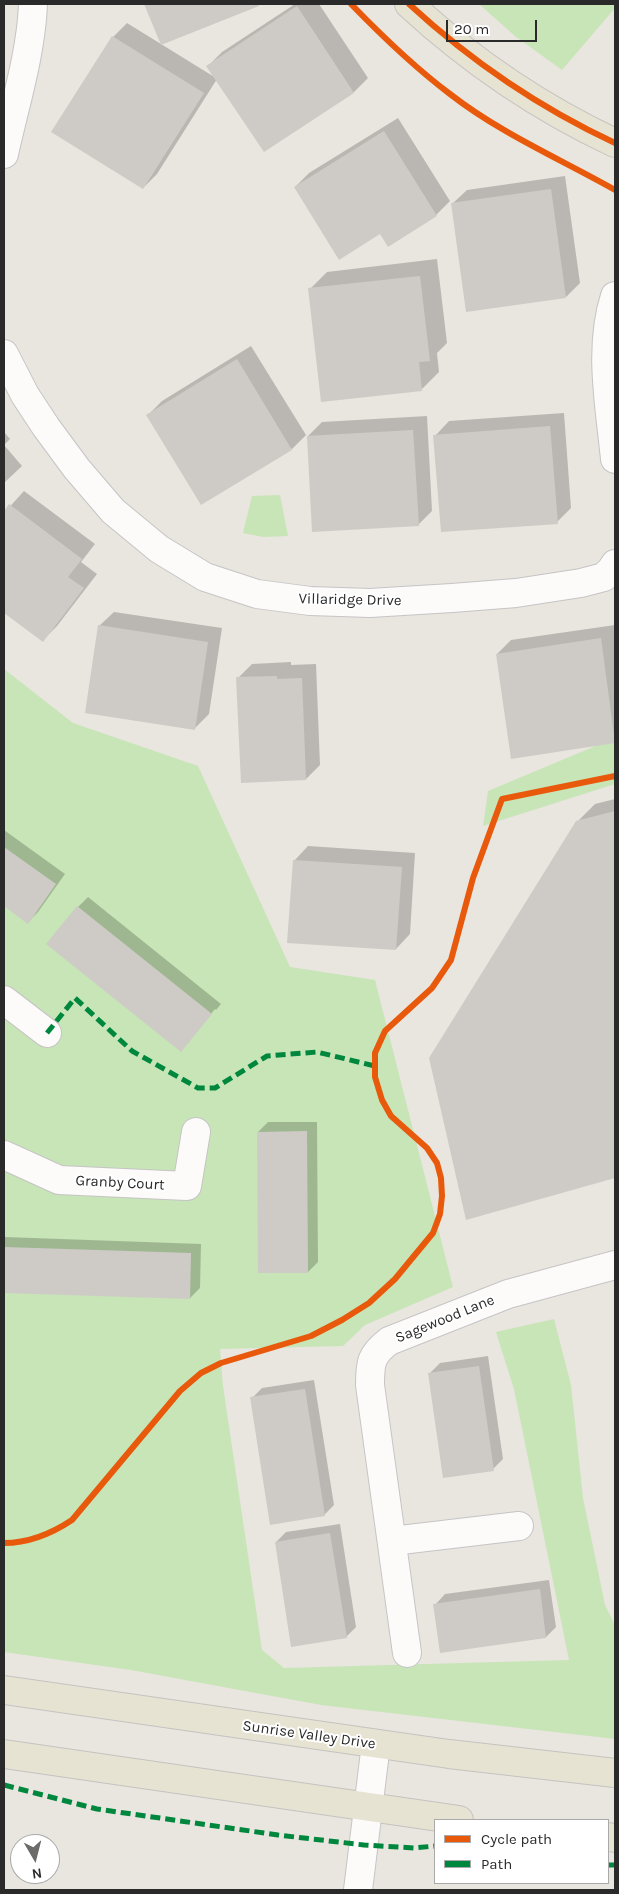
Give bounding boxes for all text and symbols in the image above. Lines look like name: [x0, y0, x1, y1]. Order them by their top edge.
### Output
scale bar: [449, 10, 540, 42]
text: 20 m: [454, 20, 489, 38]
street label: Villaridge Drive: [298, 590, 402, 610]
street label: Granby Court: [75, 1172, 165, 1194]
street label: Sagewood Lane: [393, 1291, 497, 1347]
street label: Sunrise Valley Drive: [241, 1717, 377, 1753]
legend: [434, 1819, 609, 1884]
text: Cycle path: [481, 1830, 552, 1848]
north arrow: [10, 1834, 60, 1884]
text: Path: [481, 1855, 512, 1873]
text: N: [31, 1864, 43, 1882]

